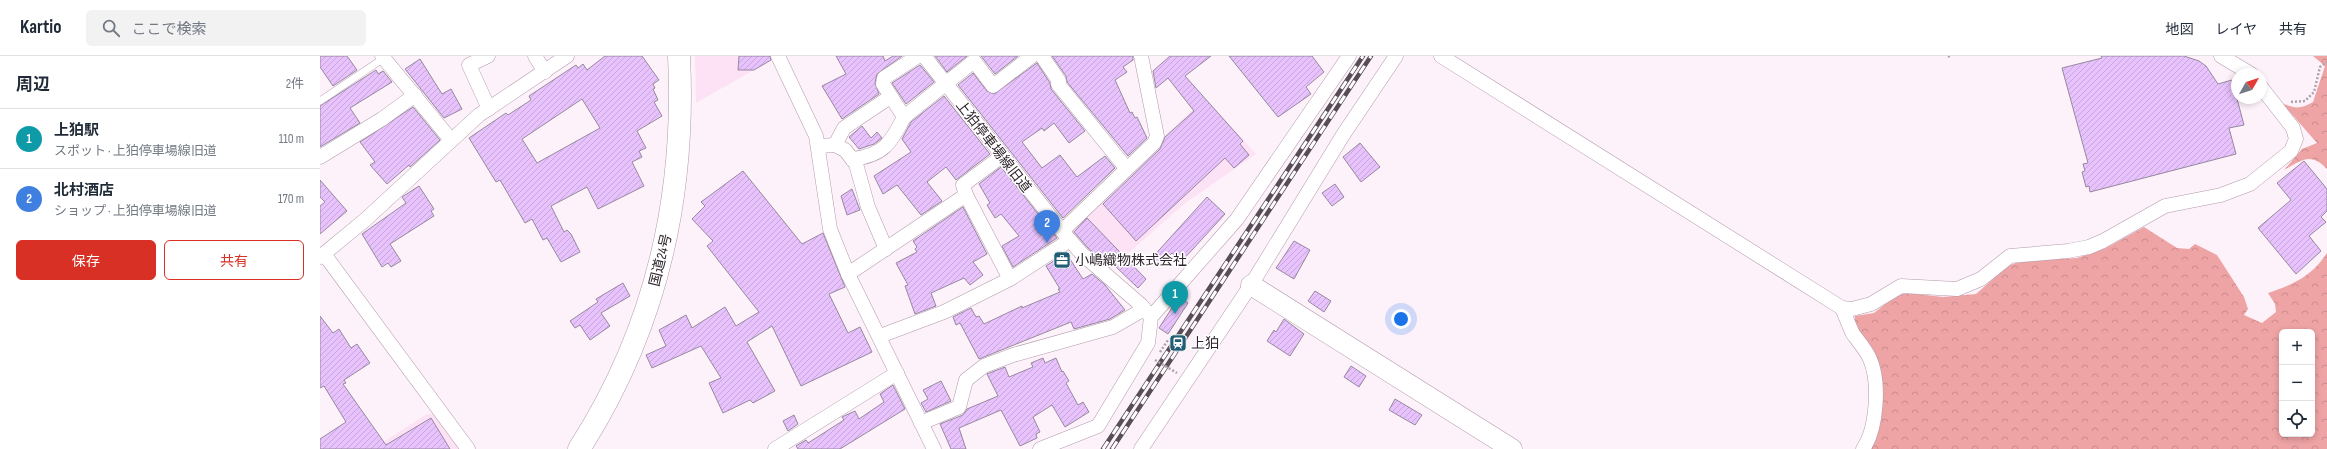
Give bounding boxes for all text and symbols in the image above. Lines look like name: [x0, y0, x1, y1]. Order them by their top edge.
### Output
search box: [86, 10, 366, 46]
text: Kartio: [20, 16, 62, 39]
icon: search: [100, 17, 122, 39]
text: ここで検索: [132, 20, 207, 39]
text: 地図: [2165, 21, 2193, 38]
text: レイヤ: [2215, 21, 2257, 38]
text: 共有: [2279, 21, 2307, 38]
north arrow: [2231, 68, 2267, 104]
text: 周辺: [16, 75, 50, 95]
text: 2件: [286, 76, 304, 92]
street label: 上狛停車場線旧道: [952, 97, 1035, 196]
text: 上狛駅: [54, 121, 99, 140]
text: 1: [26, 131, 32, 147]
text: 110 m: [279, 131, 304, 147]
text: スポット · 上狛停車場線旧道: [54, 143, 217, 159]
text: 北村酒店: [54, 181, 114, 200]
text: 2: [26, 191, 32, 207]
text: 170 m: [278, 191, 304, 207]
text: ショップ · 上狛停車場線旧道: [54, 203, 217, 219]
pin: 2: [1034, 210, 1060, 243]
street label: 国道24号: [646, 232, 675, 288]
button: 保存: [16, 240, 156, 280]
button: 共有: [164, 240, 304, 280]
office icon: 小嶋織物株式会社: [1052, 250, 1072, 270]
place label: 小嶋織物株式会社: [1075, 252, 1187, 269]
pin: 1: [1162, 281, 1188, 314]
your location: [1391, 309, 1411, 329]
map controls: [2279, 329, 2315, 437]
button: +: [2279, 329, 2315, 365]
station icon: 上狛: [1168, 333, 1188, 353]
place label: 上狛: [1191, 335, 1219, 352]
button: −: [2279, 365, 2315, 401]
button: locate: [2279, 401, 2315, 437]

